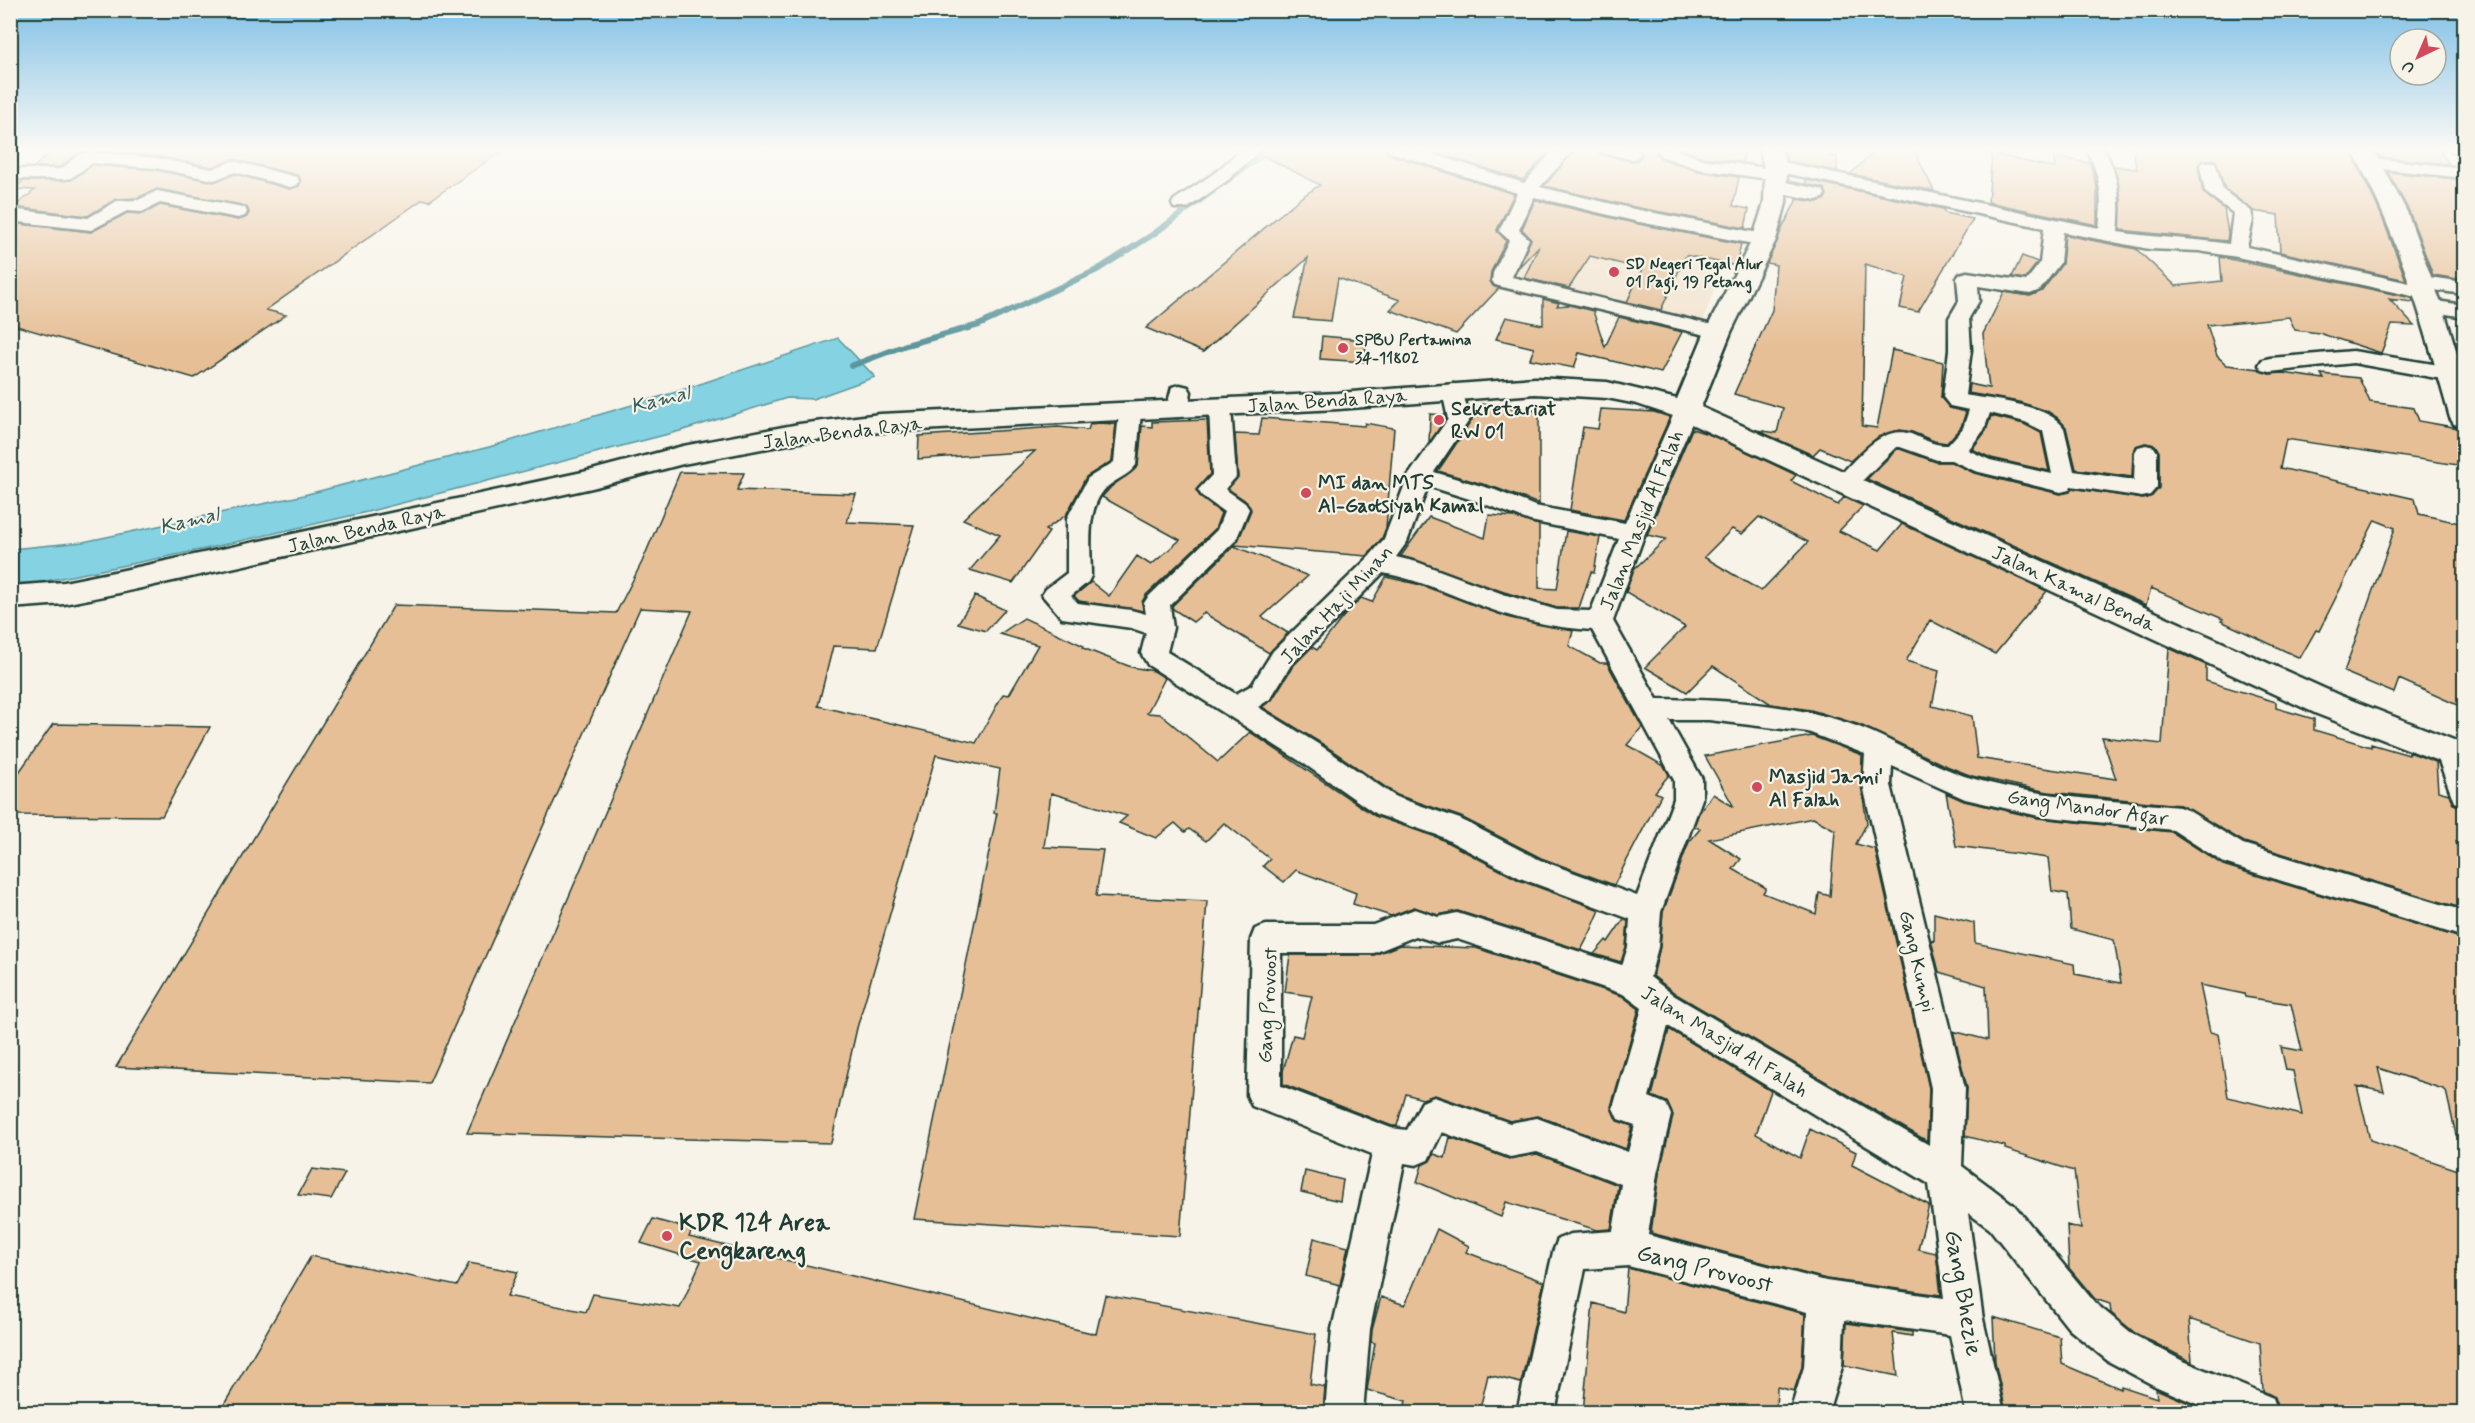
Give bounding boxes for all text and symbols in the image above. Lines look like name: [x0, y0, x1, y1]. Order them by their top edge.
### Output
north arrow: [2388, 27, 2448, 87]
text: U: [2398, 56, 2420, 78]
place label: SD Negeri Tegal Alur 01 Pagi, 19 Petang: [1626, 254, 1763, 295]
marker: SD Negeri Tegal Alur 01 Pagi, 19 Petang: [1607, 265, 1621, 279]
place label: SPBU Pertamina 34-11802: [1355, 330, 1472, 369]
marker: SPBU Pertamina 34-11802: [1336, 341, 1350, 355]
water label: Kamal: [628, 378, 696, 421]
street label: Jalan Benda Raya: [1246, 382, 1409, 421]
place label: Sekretariat RW 01: [1451, 396, 1557, 446]
street label: Jalan Benda Raya: [761, 410, 925, 457]
marker: Sekretariat RW 01: [1432, 413, 1446, 427]
street label: Jalan Masjid Al Falah: [1594, 426, 1691, 615]
place label: MI dan MTS Al-Gaotsiyah Kamal: [1318, 470, 1484, 520]
marker: MI dan MTS Al-Gaotsiyah Kamal: [1299, 486, 1313, 500]
street label: Jalan Benda Raya: [285, 498, 449, 561]
water label: Kamal: [157, 500, 224, 541]
street label: Jalan Haji Minan: [1275, 539, 1400, 671]
street label: Jalan Kamal Benda: [1987, 540, 2161, 640]
place label: Masjid Jami' Al Falah: [1769, 764, 1883, 814]
marker: Masjid Jami' Al Falah: [1750, 780, 1764, 794]
street label: Gang Mandor Agar: [2005, 784, 2171, 835]
street label: Gang Kumpi: [1891, 908, 1941, 1015]
street label: Gang Provoost: [1252, 946, 1286, 1064]
street label: Jalan Masjid Al Falah: [1635, 980, 1813, 1105]
place label: KDR 124 Area Cengkareng: [679, 1208, 830, 1270]
street label: Gang Bhezie: [1934, 1228, 1989, 1359]
marker: KDR 124 Area Cengkareng: [660, 1229, 674, 1243]
street label: Gang Provoost: [1633, 1238, 1776, 1303]

